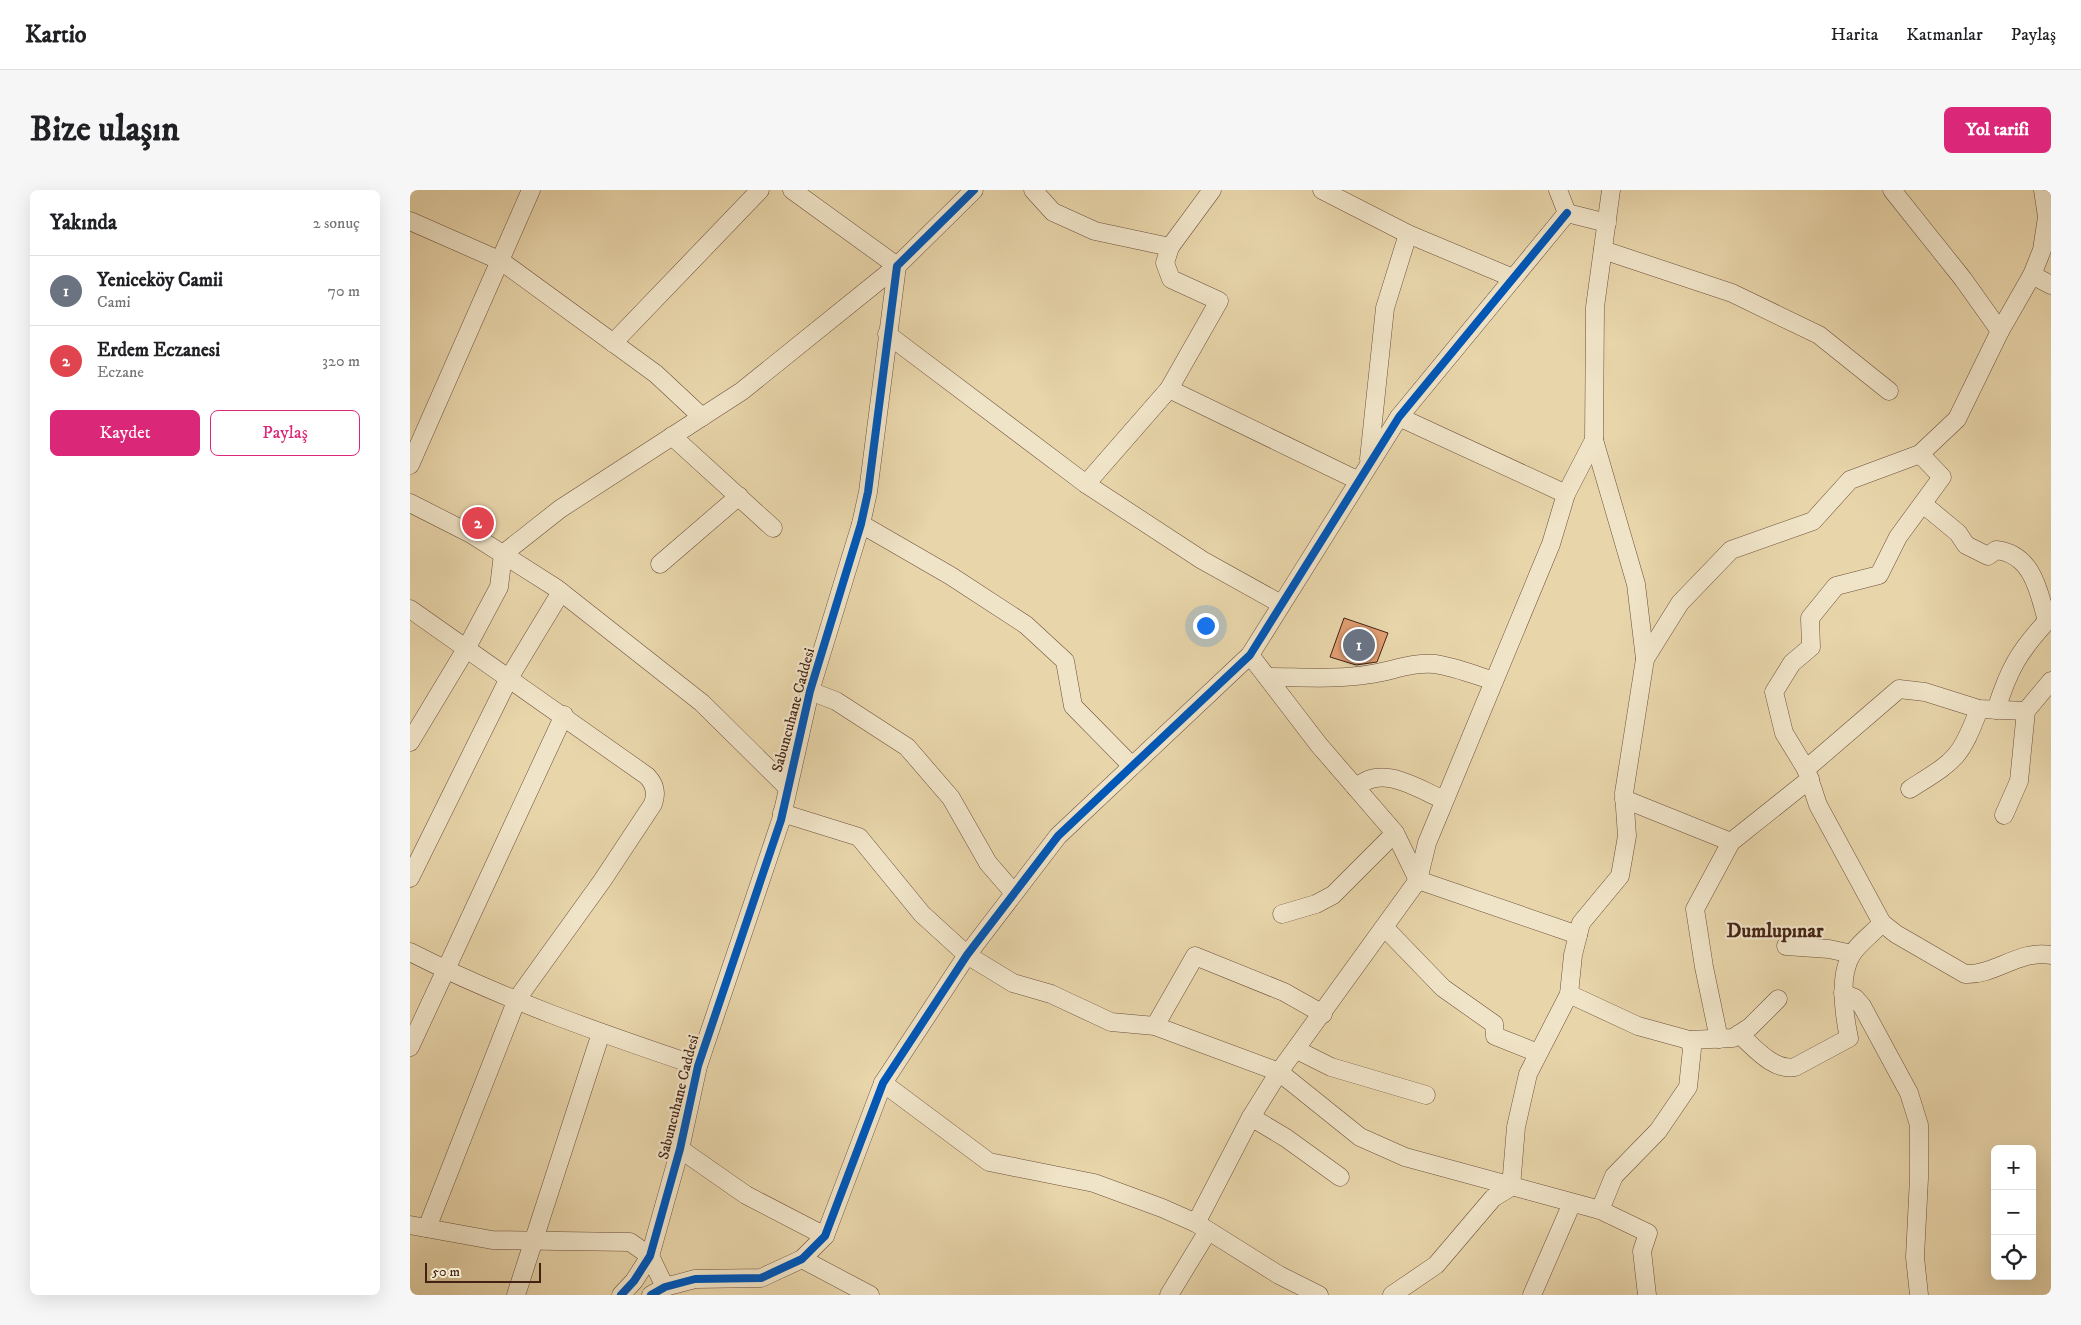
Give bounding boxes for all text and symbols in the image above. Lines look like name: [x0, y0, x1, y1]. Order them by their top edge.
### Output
text: Kartio: [25, 20, 87, 50]
text: Harita: [1831, 24, 1878, 46]
text: Katmanlar: [1906, 24, 1983, 46]
text: Paylaş: [2011, 24, 2056, 46]
button: Yol tarifi: [1944, 107, 2051, 153]
text: Bize ulaşın: [30, 108, 180, 152]
text: Yakında: [50, 210, 117, 236]
text: 2 sonuç: [313, 213, 360, 233]
text: Yeniceköy Camii: [97, 269, 223, 292]
text: 1: [63, 281, 69, 301]
text: 70 m: [328, 281, 360, 301]
text: Cami: [97, 292, 131, 312]
text: Erdem Eczanesi: [97, 339, 220, 362]
text: 2: [62, 351, 70, 371]
text: 320 m: [322, 351, 360, 371]
text: Eczane: [97, 362, 144, 382]
button: Kaydet: [50, 410, 200, 456]
button: Paylaş: [210, 410, 360, 456]
pin: 2: [462, 504, 494, 542]
your location: [1193, 613, 1219, 639]
pin: 1: [1343, 626, 1375, 664]
street label: Sabuncuhane Caddesi: [768, 646, 819, 774]
district label: Dumlupınar: [1727, 919, 1824, 944]
street label: Sabuncuhane Caddesi: [654, 1033, 703, 1161]
map controls: [1991, 1145, 2036, 1280]
button: +: [1991, 1145, 2036, 1190]
button: −: [1991, 1190, 2036, 1235]
button: locate: [1991, 1235, 2036, 1280]
scale bar: [425, 1260, 541, 1283]
text: 50 m: [432, 1263, 460, 1281]

